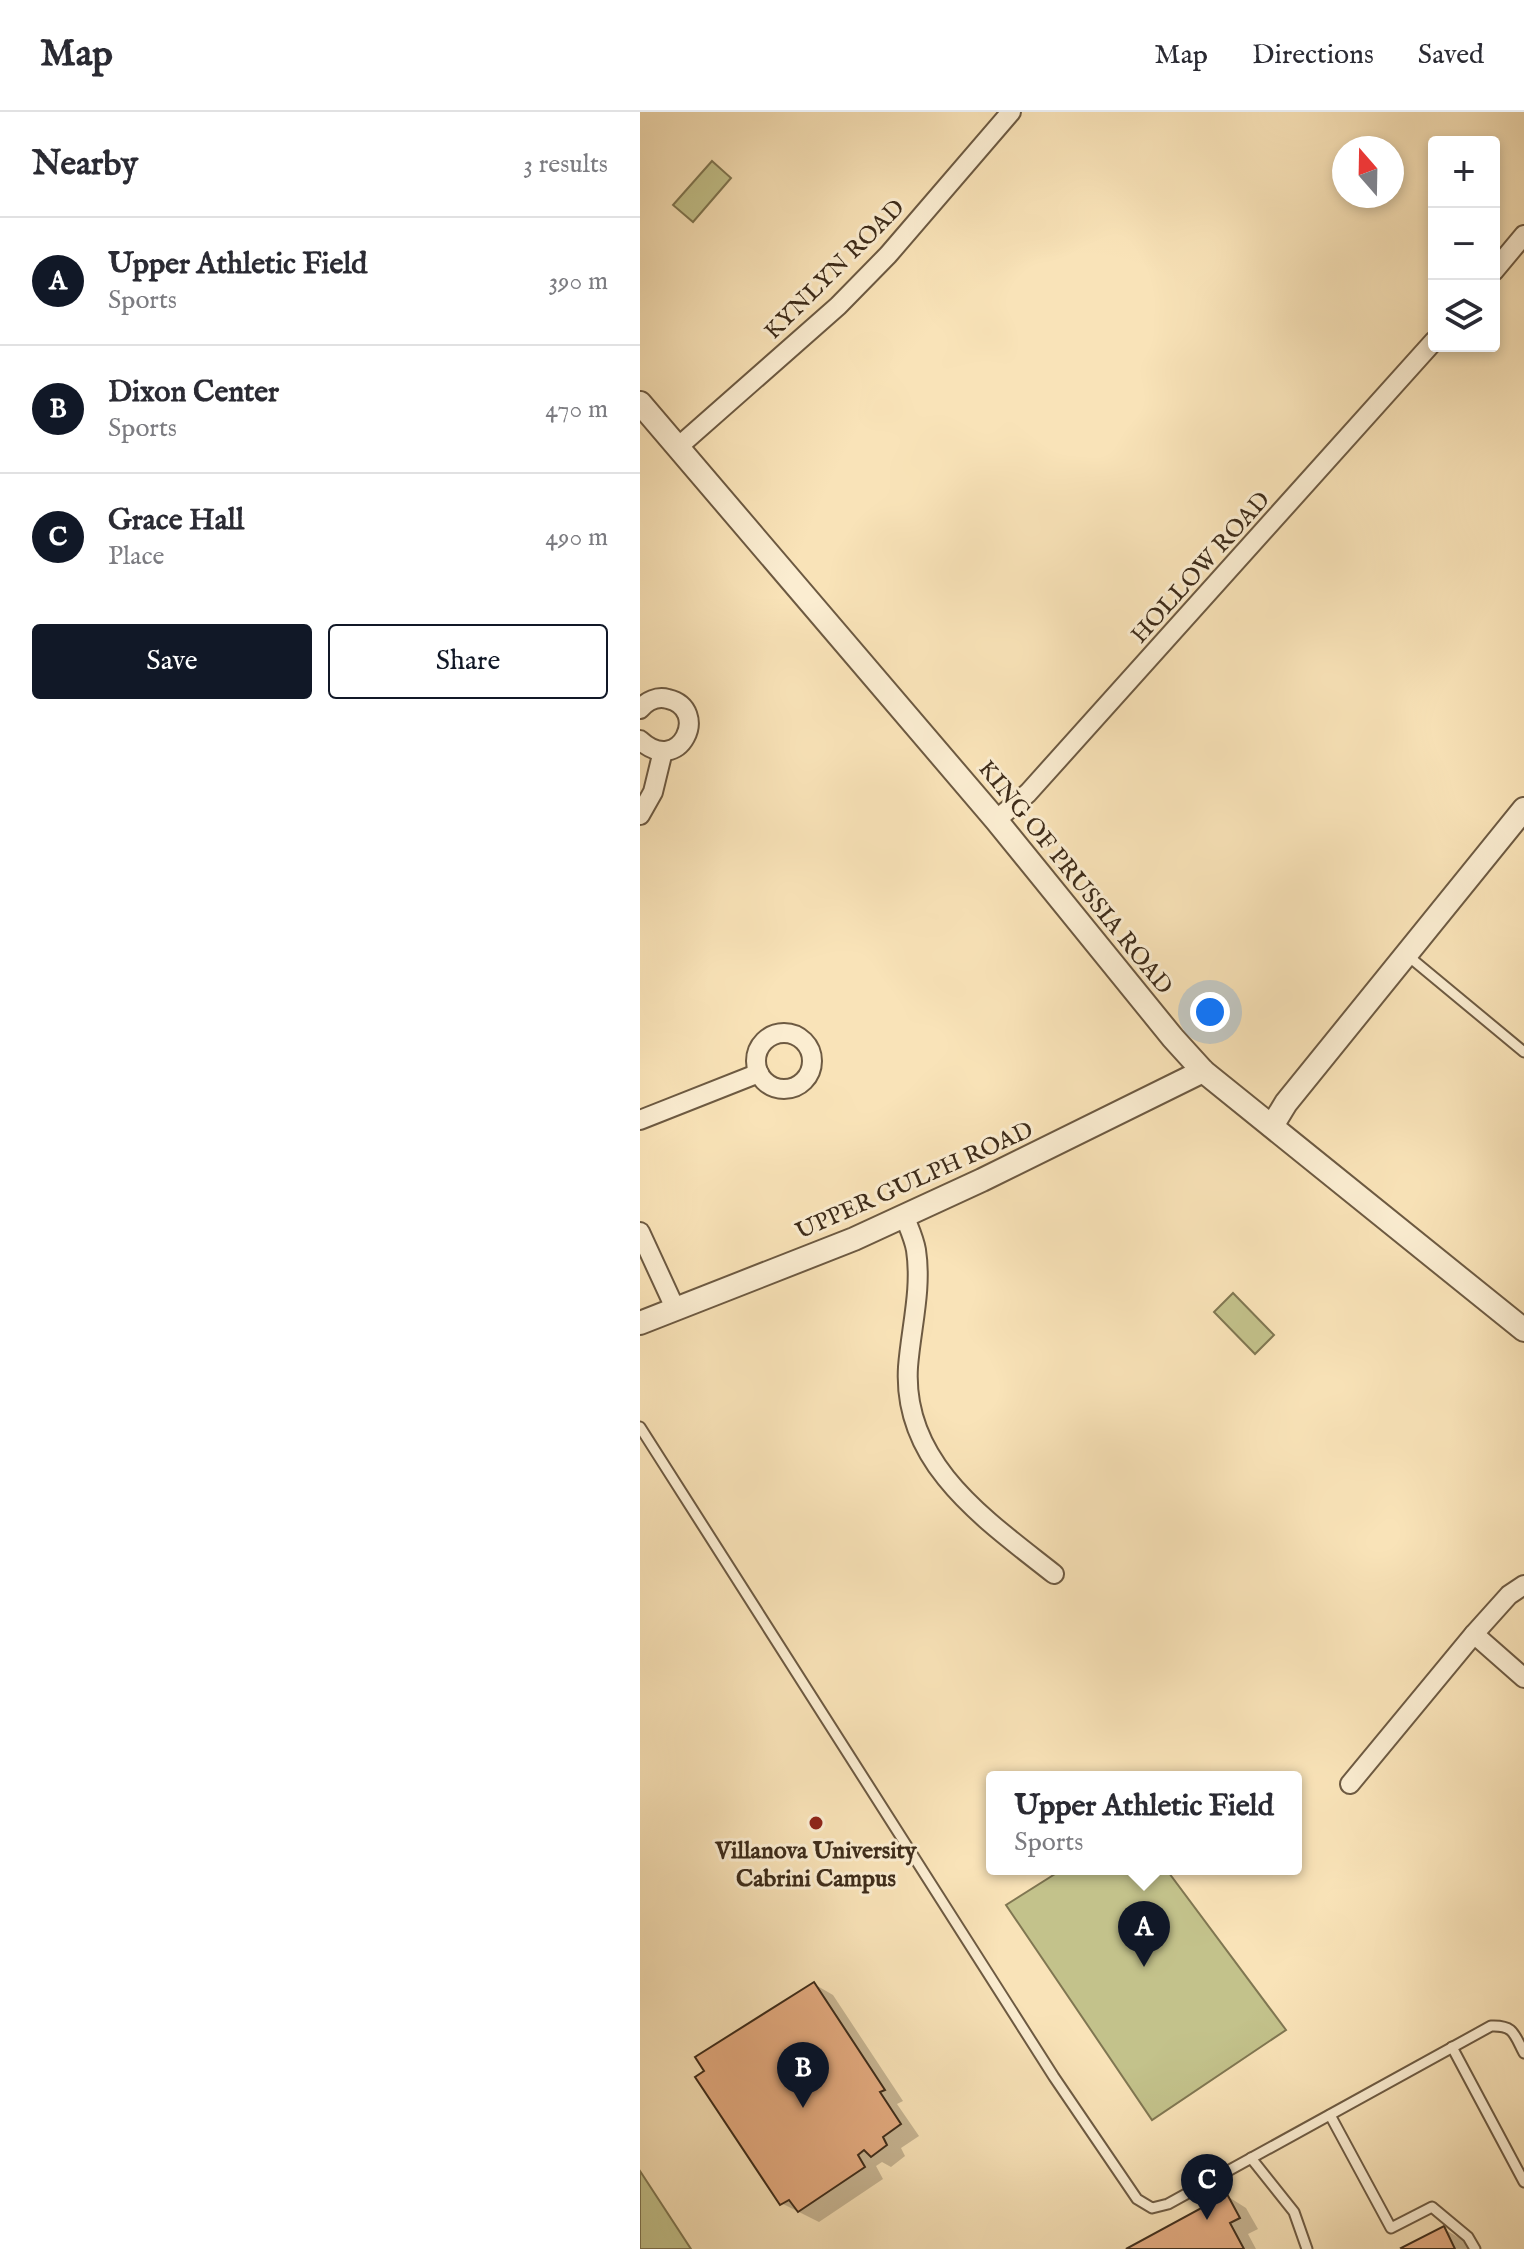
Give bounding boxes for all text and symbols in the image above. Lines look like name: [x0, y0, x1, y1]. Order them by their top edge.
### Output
text: Map: [40, 31, 113, 79]
text: Map: [1154, 38, 1208, 73]
text: Directions: [1252, 38, 1374, 73]
text: Saved: [1418, 38, 1484, 73]
north arrow: [1332, 136, 1404, 208]
map controls: [1428, 136, 1500, 352]
button: +: [1428, 136, 1500, 208]
text: Nearby: [32, 143, 138, 186]
text: 3 results: [523, 148, 608, 181]
street label: KYNLYN ROAD: [758, 193, 912, 347]
button: −: [1428, 208, 1500, 280]
text: Upper Athletic Field: [108, 246, 367, 284]
text: A: [49, 265, 67, 298]
text: 390 m: [548, 265, 608, 298]
button: layers: [1428, 280, 1500, 352]
text: Sports: [108, 284, 177, 317]
text: Dixon Center: [108, 374, 279, 412]
text: B: [49, 393, 67, 426]
text: 470 m: [545, 393, 608, 426]
text: Sports: [108, 412, 177, 445]
street label: HOLLOW ROAD: [1125, 485, 1278, 651]
text: Grace Hall: [108, 502, 244, 540]
text: C: [49, 521, 67, 554]
text: 490 m: [545, 521, 608, 554]
text: Place: [108, 540, 164, 573]
button: Save: [32, 624, 312, 699]
button: Share: [328, 624, 608, 699]
street label: KING OF PRUSSIA ROAD: [971, 754, 1179, 1002]
your location: [1190, 992, 1230, 1032]
street label: UPPER GULPH ROAD: [791, 1115, 1038, 1248]
popup: [986, 1771, 1302, 1875]
text: Upper Athletic Field: [1014, 1788, 1274, 1826]
marker: Villanova University Cabrini Campus: [807, 1814, 825, 1832]
text: Sports: [1014, 1826, 1083, 1859]
place label: Villanova University Cabrini Campus: [714, 1836, 918, 1895]
pin: A: [1118, 1901, 1170, 1967]
pin: B: [777, 2042, 829, 2108]
pin: C: [1181, 2154, 1233, 2220]

